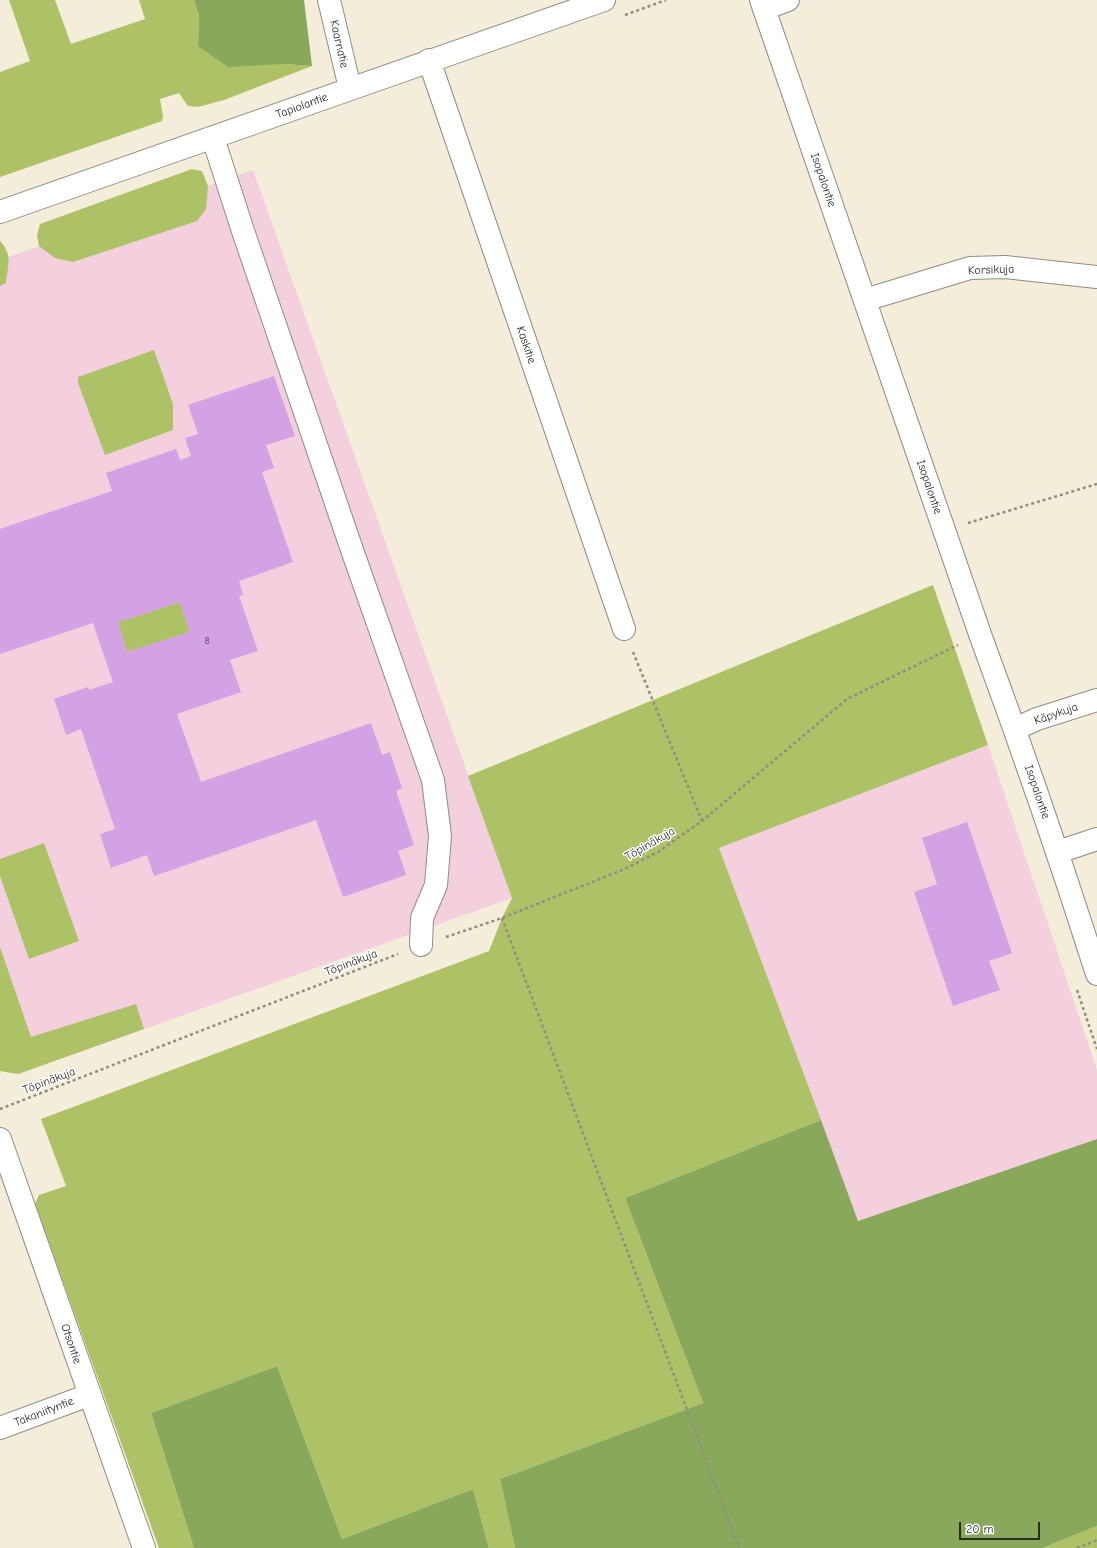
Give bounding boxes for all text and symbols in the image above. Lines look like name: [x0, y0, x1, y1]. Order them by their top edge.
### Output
street label: Kaarnatie: [326, 19, 352, 69]
street label: Tapiolantie: [274, 90, 330, 122]
street label: Isopalontie: [807, 151, 839, 209]
street label: Korsikuja: [968, 262, 1014, 278]
street label: Kaskitie: [513, 324, 539, 366]
street label: Isopalontie: [913, 458, 945, 516]
house number: 8: [204, 635, 210, 647]
street label: Käpykuja: [1032, 700, 1080, 728]
street label: Isopalontie: [1021, 763, 1053, 821]
street label: Töpinäkuja: [622, 824, 678, 864]
street label: Töpinäkuja: [323, 946, 379, 980]
street label: Töpinäkuja: [21, 1064, 77, 1098]
street label: Otsontie: [57, 1322, 85, 1366]
street label: Takaniityntie: [12, 1394, 76, 1430]
scale bar: [961, 1514, 1042, 1540]
text: 20 m: [966, 1522, 994, 1536]

